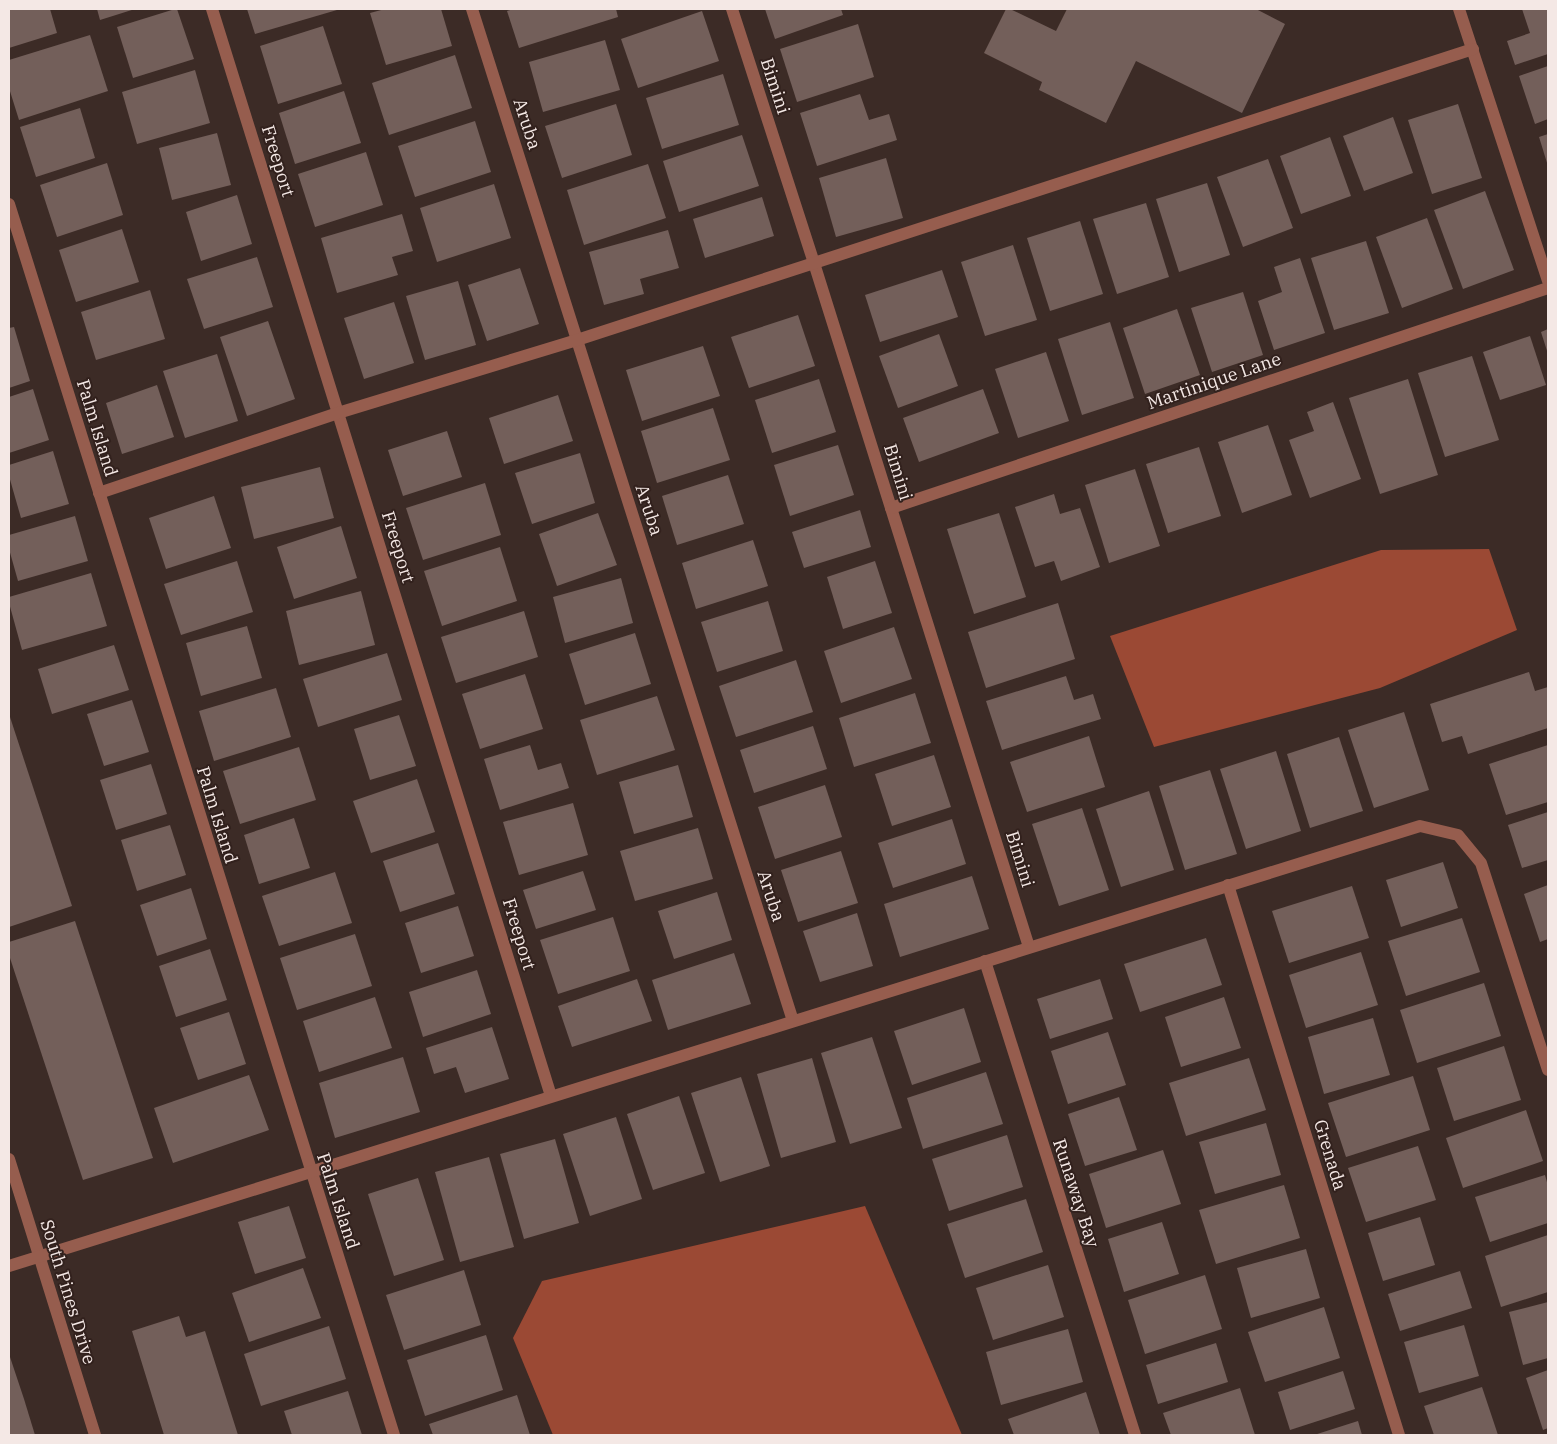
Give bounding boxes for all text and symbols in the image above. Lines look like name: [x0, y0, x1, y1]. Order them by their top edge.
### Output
street label: Bimini: [756, 55, 795, 117]
street label: Aruba: [508, 95, 547, 153]
street label: Freeport: [257, 122, 300, 200]
street label: Martinique Lane: [1144, 347, 1284, 414]
street label: Palm Island: [72, 377, 123, 479]
street label: Bimini: [879, 441, 918, 503]
street label: Aruba: [630, 481, 669, 539]
street label: Freeport: [377, 508, 420, 586]
street label: Palm Island: [192, 764, 243, 866]
street label: Bimini: [1001, 828, 1040, 890]
street label: Aruba: [752, 867, 791, 925]
street label: Freeport: [498, 895, 541, 973]
street label: Grenada: [1309, 1117, 1352, 1193]
street label: Runaway Bay: [1048, 1136, 1105, 1250]
street label: Palm Island: [312, 1150, 365, 1252]
street label: South Pines Drive: [36, 1217, 101, 1367]

